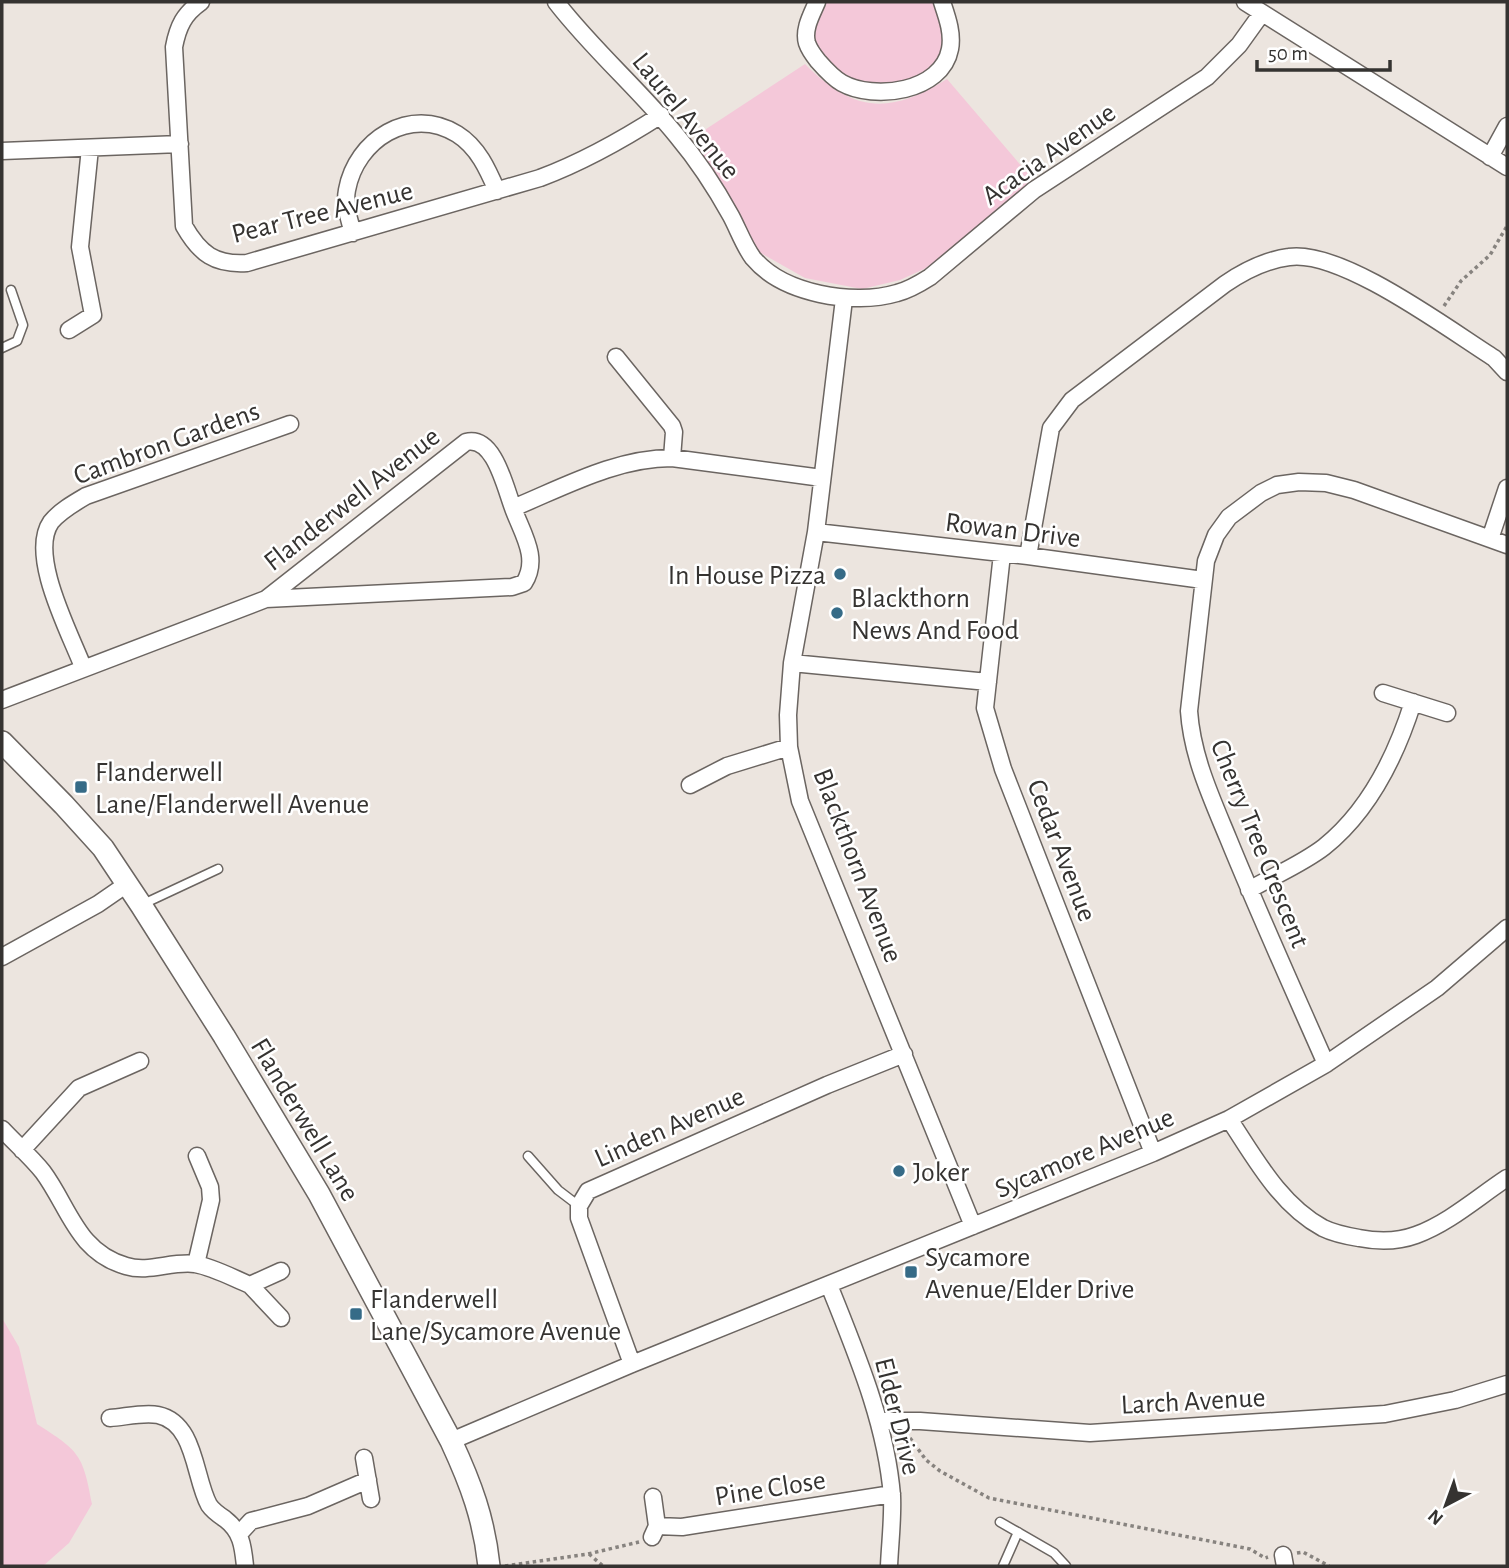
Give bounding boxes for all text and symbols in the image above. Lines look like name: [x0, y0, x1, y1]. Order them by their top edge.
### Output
scale bar: [1257, 28, 1390, 72]
text: 50 m: [1268, 43, 1308, 64]
street label: Laurel Avenue: [626, 48, 745, 185]
street label: Acacia Avenue: [977, 98, 1121, 211]
street label: Pear Tree Avenue: [229, 177, 416, 249]
street label: Cambron Gardens: [70, 397, 263, 491]
street label: Flanderwell Avenue: [259, 423, 445, 577]
street label: Rowan Drive: [943, 509, 1082, 553]
place label: In House Pizza: [668, 562, 826, 590]
marker: In House Pizza: [832, 566, 848, 582]
place label: Blackthorn News And Food: [851, 585, 1019, 645]
marker: Blackthorn News And Food: [829, 605, 845, 621]
street label: Cherry Tree Crescent: [1205, 736, 1314, 952]
place label: Flanderwell Lane/Flanderwell Avenue: [95, 759, 369, 819]
street label: Blackthorn Avenue: [807, 765, 907, 966]
street label: Cedar Avenue: [1021, 776, 1101, 925]
marker: Flanderwell Lane/Flanderwell Avenue: [73, 779, 89, 795]
street label: Flanderwell Lane: [245, 1034, 364, 1206]
street label: Linden Avenue: [591, 1082, 749, 1173]
street label: Sycamore Avenue: [991, 1104, 1178, 1204]
place label: Joker: [913, 1159, 969, 1187]
marker: Joker: [891, 1163, 907, 1179]
place label: Sycamore Avenue/Elder Drive: [925, 1244, 1134, 1304]
marker: Sycamore Avenue/Elder Drive: [903, 1264, 919, 1280]
place label: Flanderwell Lane/Sycamore Avenue: [370, 1286, 621, 1346]
marker: Flanderwell Lane/Sycamore Avenue: [348, 1306, 364, 1322]
street label: Elder Drive: [869, 1355, 925, 1478]
street label: Larch Avenue: [1120, 1384, 1266, 1420]
street label: Pine Close: [713, 1466, 828, 1512]
north arrow: [1411, 1470, 1481, 1540]
text: N: [1425, 1505, 1447, 1528]

